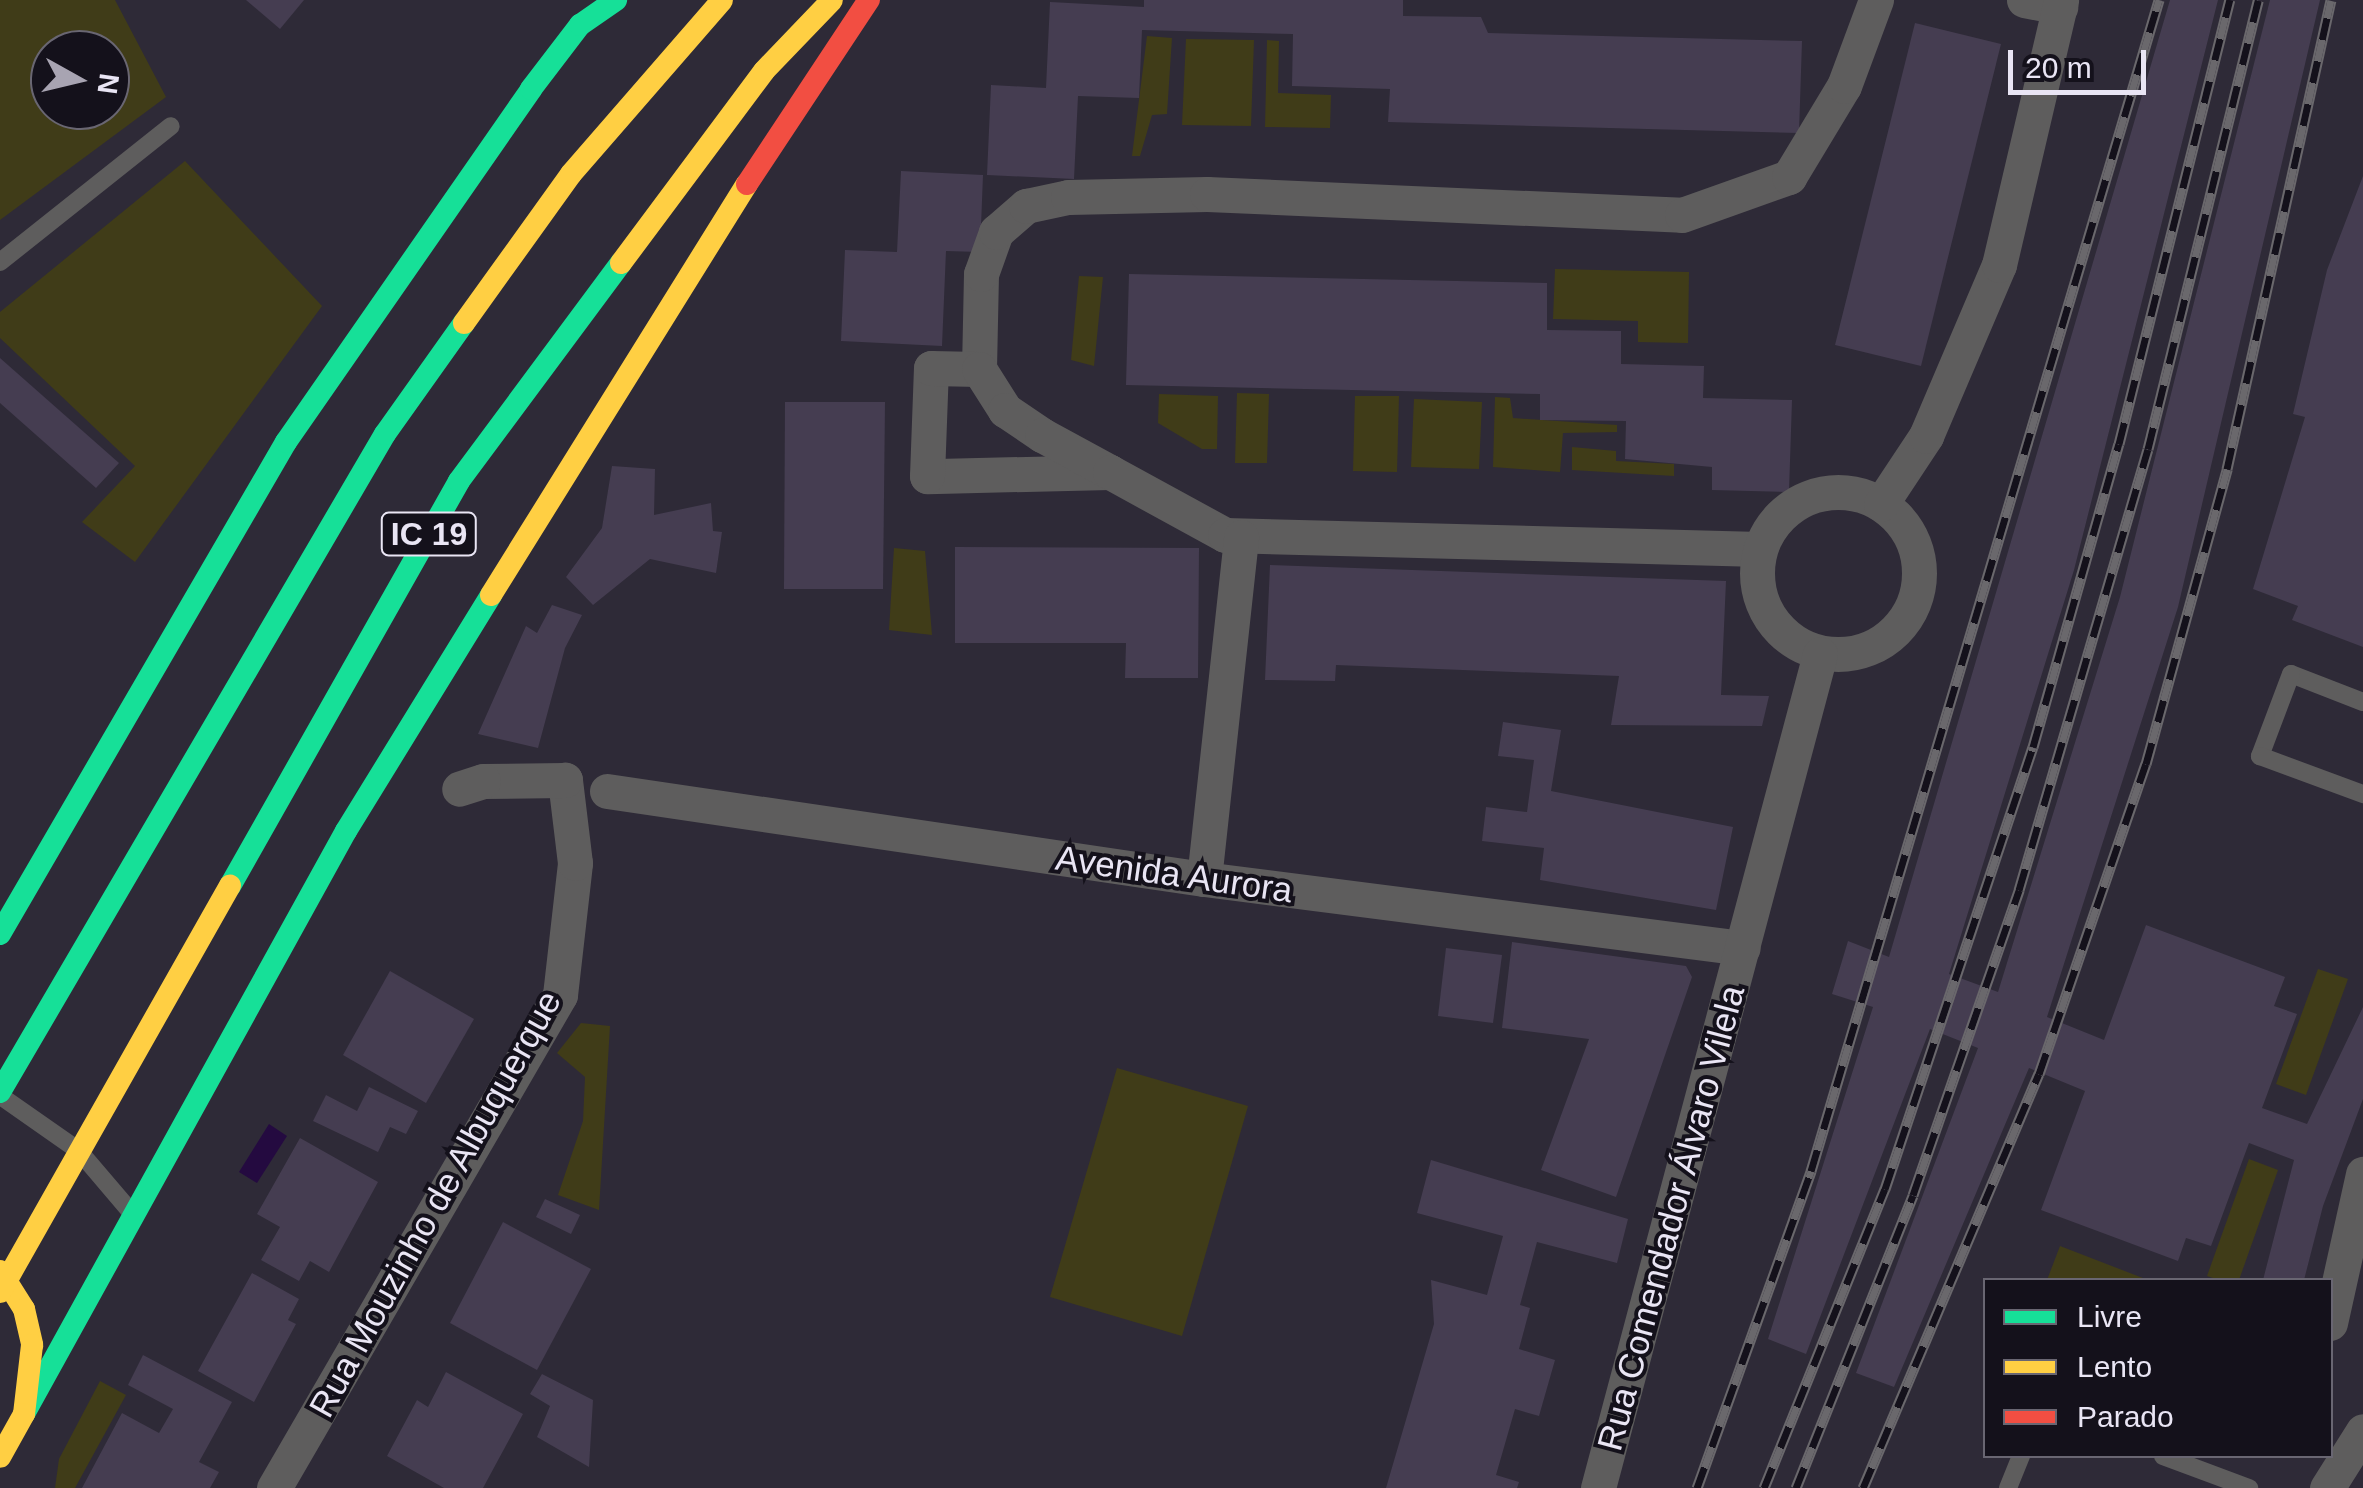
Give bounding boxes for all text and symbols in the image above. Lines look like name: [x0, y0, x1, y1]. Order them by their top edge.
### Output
north arrow: [30, 30, 130, 130]
scale bar: [2013, 30, 2150, 92]
text: 20 m: [2025, 51, 2092, 84]
text: N: [91, 72, 125, 96]
road number: IC 19: [379, 507, 479, 561]
street label: Avenida Aurora: [1052, 836, 1296, 912]
street label: Rua Comendador Álvaro Vilela: [1589, 981, 1753, 1455]
street label: Rua Mouzinho de Albuquerque: [300, 983, 570, 1425]
legend: [1983, 1278, 2333, 1458]
text: Livre: [2077, 1300, 2142, 1333]
text: Lento: [2077, 1350, 2152, 1383]
text: Parado: [2077, 1400, 2174, 1433]

